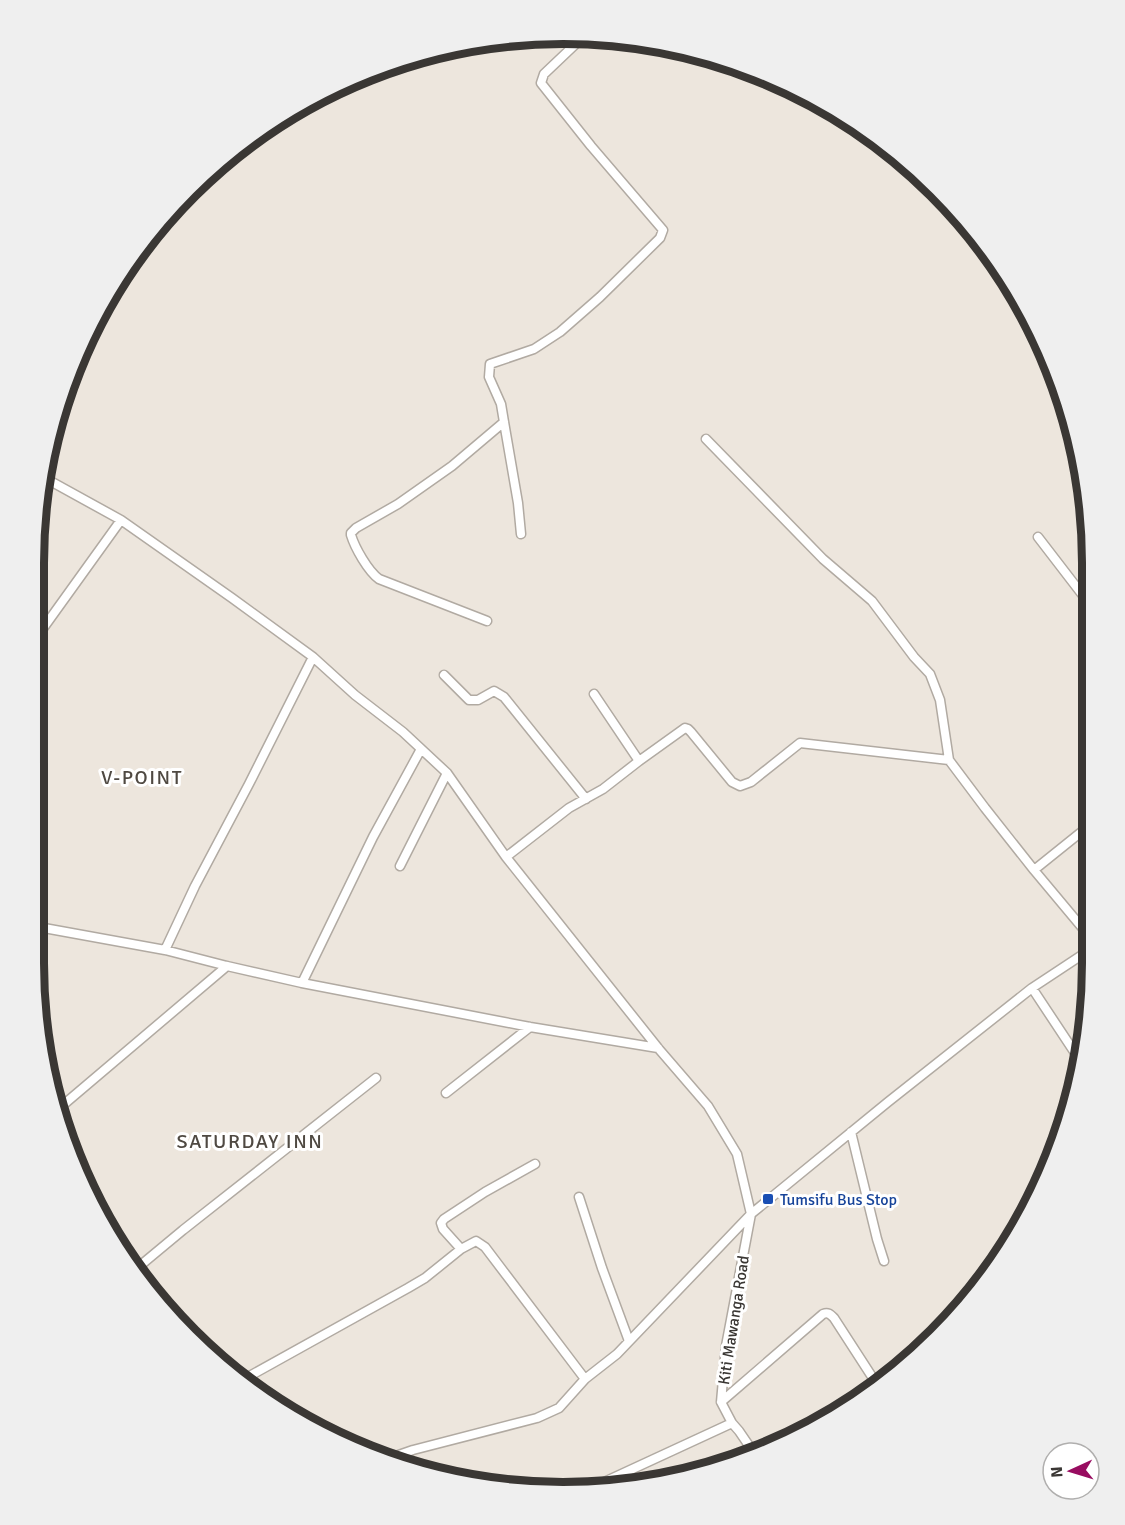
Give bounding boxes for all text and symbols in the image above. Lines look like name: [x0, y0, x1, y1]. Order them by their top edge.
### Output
district label: V-POINT: [101, 765, 183, 790]
district label: SATURDAY INN: [177, 1129, 323, 1154]
place label: Tumsifu Bus Stop: [780, 1190, 897, 1210]
marker: Tumsifu Bus Stop: [761, 1192, 775, 1206]
street label: Kiti Mawanga Road: [714, 1254, 754, 1386]
north arrow: [1041, 1441, 1101, 1501]
text: N: [1047, 1466, 1067, 1478]

